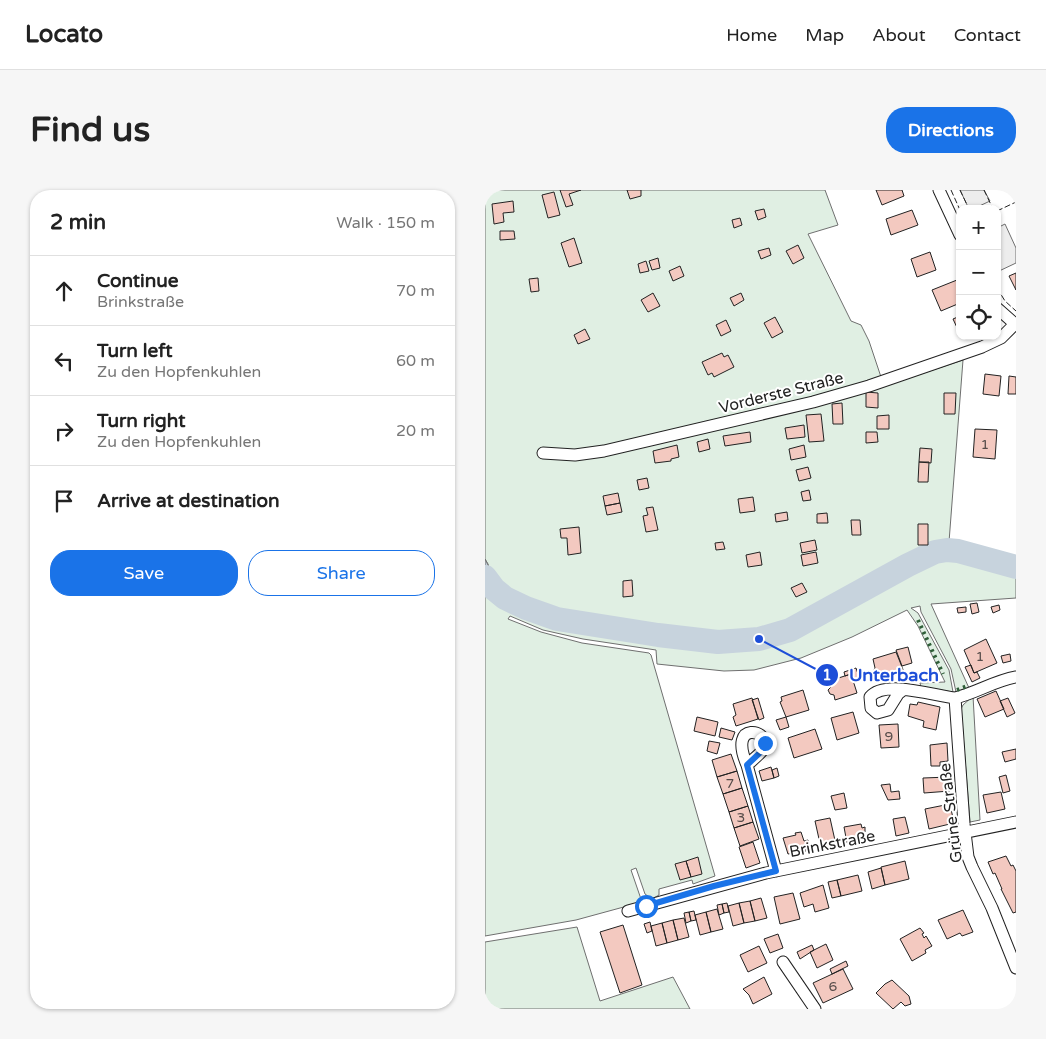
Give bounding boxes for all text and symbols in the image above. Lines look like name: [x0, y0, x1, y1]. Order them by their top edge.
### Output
text: Locato: [25, 20, 103, 49]
text: Home: [726, 24, 777, 46]
text: Map: [805, 24, 844, 46]
text: About: [872, 24, 926, 46]
text: Contact: [954, 24, 1021, 46]
button: Directions: [886, 107, 1016, 153]
text: Find us: [30, 109, 150, 151]
map controls: [956, 205, 1001, 340]
button: +: [956, 205, 1001, 250]
text: 2 min: [50, 210, 106, 235]
text: Walk · 150 m: [336, 213, 435, 233]
button: −: [956, 250, 1001, 295]
text: Continue: [97, 270, 179, 292]
icon: ahead: [50, 277, 78, 305]
text: 70 m: [396, 281, 435, 301]
text: Brinkstraße: [97, 292, 184, 312]
button: locate: [956, 295, 1001, 340]
text: Turn left: [97, 340, 173, 362]
icon: left: [50, 347, 78, 375]
text: 60 m: [396, 351, 435, 371]
text: Zu den Hopfenkuhlen: [97, 362, 261, 382]
street label: Vorderste Straße: [717, 368, 846, 418]
text: Turn right: [97, 410, 185, 432]
icon: right: [50, 417, 78, 445]
text: 20 m: [396, 421, 435, 441]
text: Zu den Hopfenkuhlen: [97, 432, 261, 452]
house number: 1: [981, 436, 989, 453]
icon: arrive: [50, 487, 78, 515]
text: Arrive at destination: [97, 490, 280, 512]
button: Save: [50, 550, 238, 596]
button: Share: [248, 550, 435, 596]
house number: 1: [976, 648, 984, 665]
callout: Unterbach: [814, 658, 949, 691]
text: Unterbach: [849, 664, 939, 686]
text: 1: [822, 666, 832, 684]
house number: 9: [885, 728, 893, 745]
route end: [754, 732, 777, 755]
street label: Grüne Straße: [935, 762, 967, 864]
house number: 7: [726, 775, 734, 792]
house number: 3: [737, 809, 745, 826]
street label: Brinkstraße: [788, 826, 877, 862]
route start: [635, 895, 658, 918]
house number: 6: [829, 978, 838, 995]

